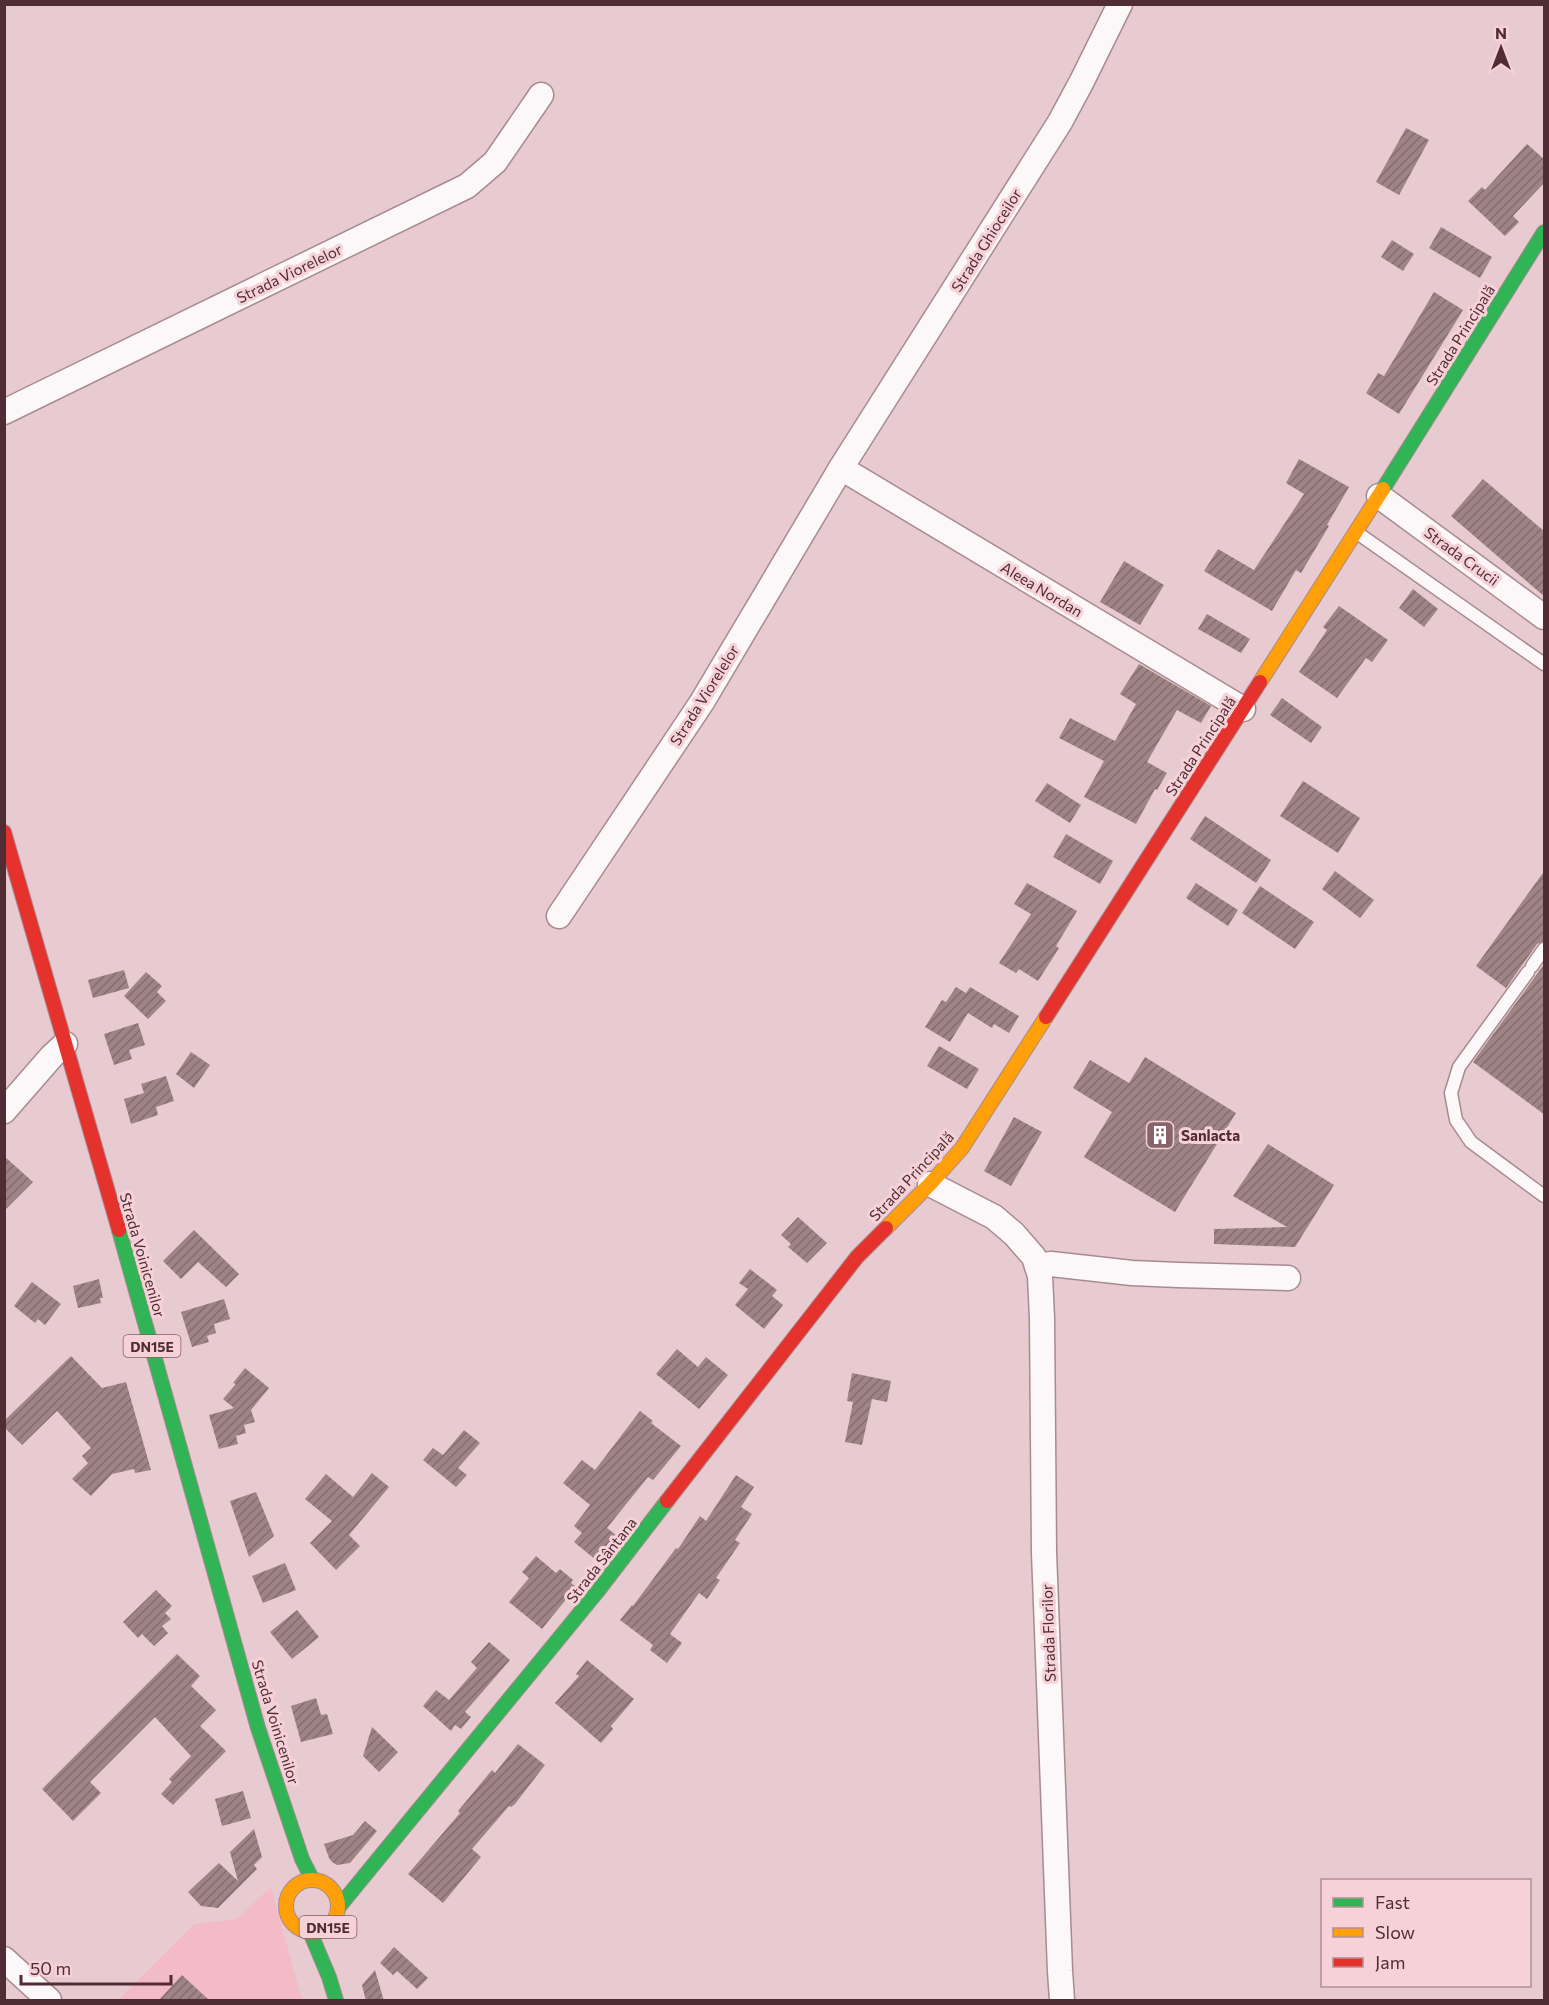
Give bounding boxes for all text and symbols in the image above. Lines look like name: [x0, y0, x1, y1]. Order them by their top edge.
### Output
north arrow: [1471, 18, 1531, 78]
text: N: [1495, 23, 1507, 42]
street label: Strada Ghioceilor: [947, 185, 1025, 295]
street label: Strada Viorelelor: [233, 240, 345, 306]
street label: Strada Principală: [1422, 281, 1498, 389]
street label: Strada Crucii: [1421, 523, 1503, 589]
street label: Aleea Nordan: [998, 558, 1086, 620]
street label: Strada Viorelelor: [666, 641, 742, 749]
street label: Strada Principală: [1161, 693, 1239, 799]
building icon: Sanlacta: [1144, 1119, 1176, 1151]
place label: Sanlacta: [1181, 1126, 1240, 1144]
street label: Strada Principală: [865, 1128, 957, 1224]
street label: Strada Voinicenilor: [117, 1191, 169, 1319]
road number: DN15E: [124, 1335, 180, 1357]
street label: Strada Sântana: [562, 1514, 640, 1606]
street label: Strada Florilor: [1037, 1584, 1059, 1682]
street label: Strada Voinicenilor: [249, 1658, 303, 1786]
legend: [1321, 1879, 1531, 1987]
text: Fast: [1375, 1891, 1410, 1913]
road number: DN15E: [300, 1916, 356, 1938]
text: Slow: [1375, 1921, 1415, 1943]
scale bar: [21, 1948, 171, 1986]
text: Jam: [1375, 1951, 1405, 1973]
text: 50 m: [30, 1957, 71, 1979]

